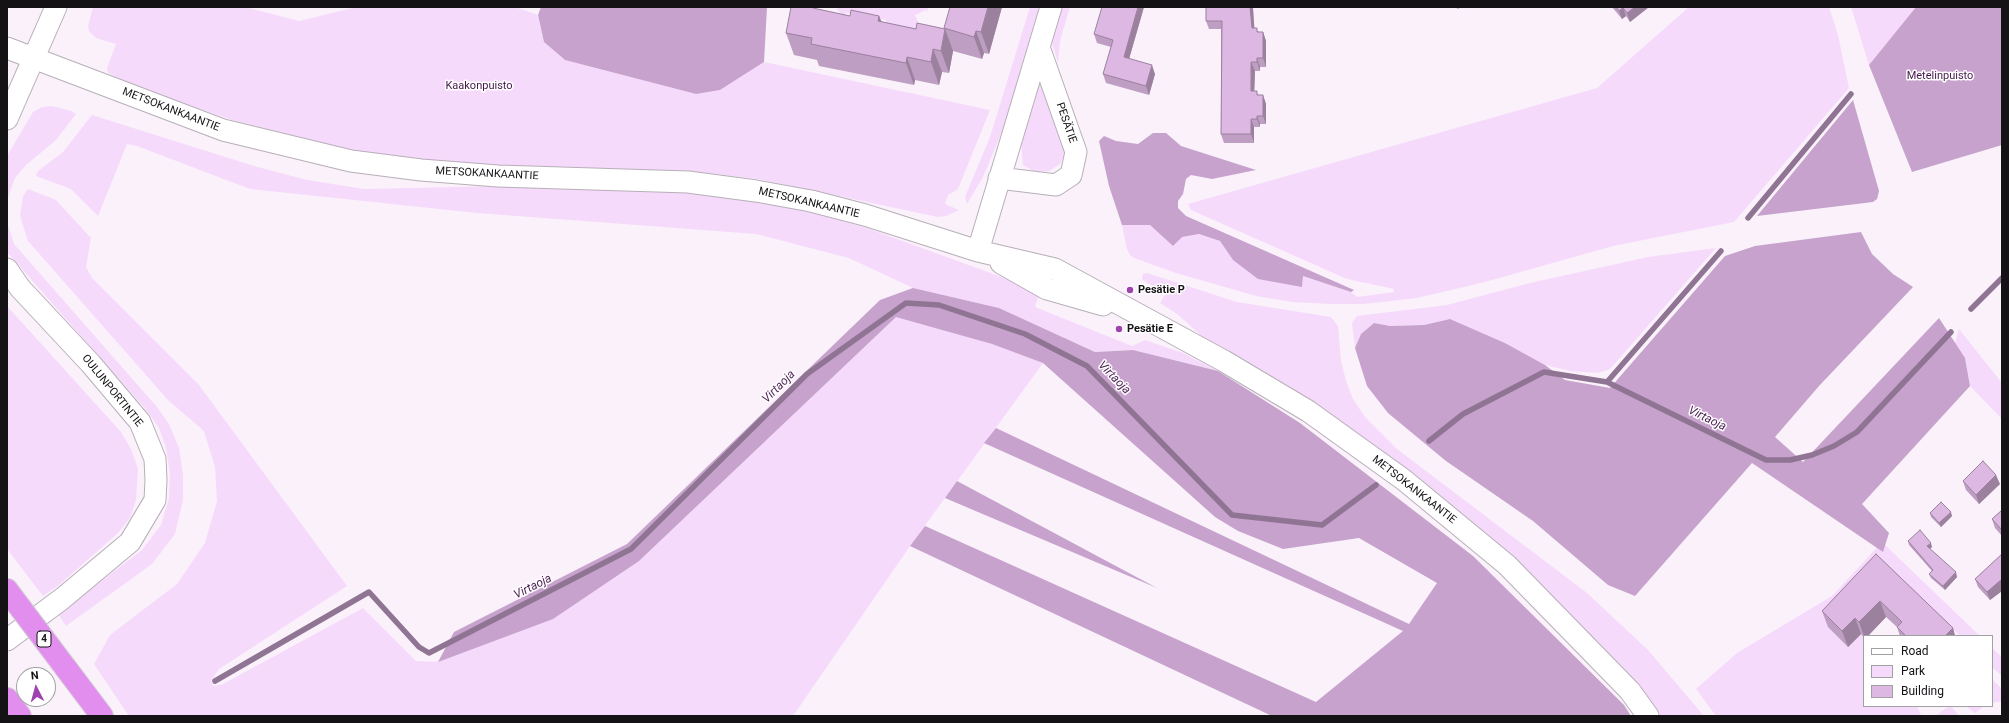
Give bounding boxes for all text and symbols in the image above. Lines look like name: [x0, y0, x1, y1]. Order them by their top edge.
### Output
park label: Metelinpuisto: [1907, 69, 1973, 83]
park label: Kaakonpuisto: [445, 79, 513, 93]
street label: METSOKANKAANTIE: [120, 85, 222, 135]
street label: PESÄTIE: [1053, 101, 1079, 145]
street label: METSOKANKAANTIE: [435, 165, 539, 183]
street label: METSOKANKAANTIE: [757, 185, 861, 221]
place label: Pesätie P: [1138, 283, 1185, 297]
marker: Pesätie P: [1125, 285, 1135, 295]
place label: Pesätie E: [1127, 322, 1173, 336]
marker: Pesätie E: [1114, 324, 1124, 334]
street label: OULUNPORTINTIE: [79, 352, 145, 430]
water label: Virtaoja: [1095, 358, 1133, 398]
water label: Virtaoja: [760, 368, 798, 406]
water label: Virtaoja: [1686, 404, 1728, 434]
street label: METSOKANKAANTIE: [1369, 453, 1459, 527]
water label: Virtaoja: [512, 571, 554, 603]
road number: 4: [37, 631, 51, 647]
legend: [1863, 635, 1993, 707]
text: Road: [1901, 644, 1929, 658]
text: Park: [1901, 664, 1925, 678]
north arrow: [16, 667, 56, 707]
text: N: [30, 669, 39, 682]
text: Building: [1901, 684, 1944, 698]

